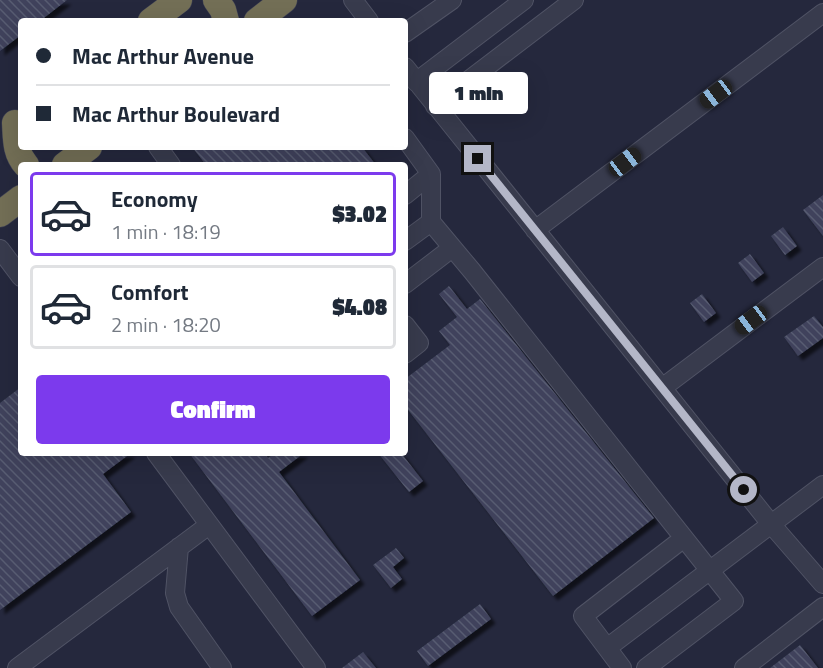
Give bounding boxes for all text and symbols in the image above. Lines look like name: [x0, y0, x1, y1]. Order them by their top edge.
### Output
text: Mac Arthur Avenue: [72, 39, 254, 73]
callout: 1 min: [428, 72, 528, 114]
car: [696, 76, 736, 112]
text: 1 min: [454, 77, 503, 108]
text: Mac Arthur Boulevard: [72, 97, 280, 131]
car: [605, 144, 645, 180]
route end: [464, 145, 491, 172]
text: Economy: [111, 182, 198, 216]
icon: car: [39, 187, 93, 241]
text: $3.02: [332, 197, 387, 231]
text: 1 min · 18:19: [111, 216, 221, 247]
text: Comfort: [111, 275, 189, 309]
icon: car: [39, 280, 93, 334]
text: $4.08: [332, 290, 387, 324]
car: [731, 302, 771, 338]
text: 2 min · 18:20: [111, 309, 221, 340]
button: Confirm: [36, 375, 390, 444]
route start: [730, 476, 757, 503]

